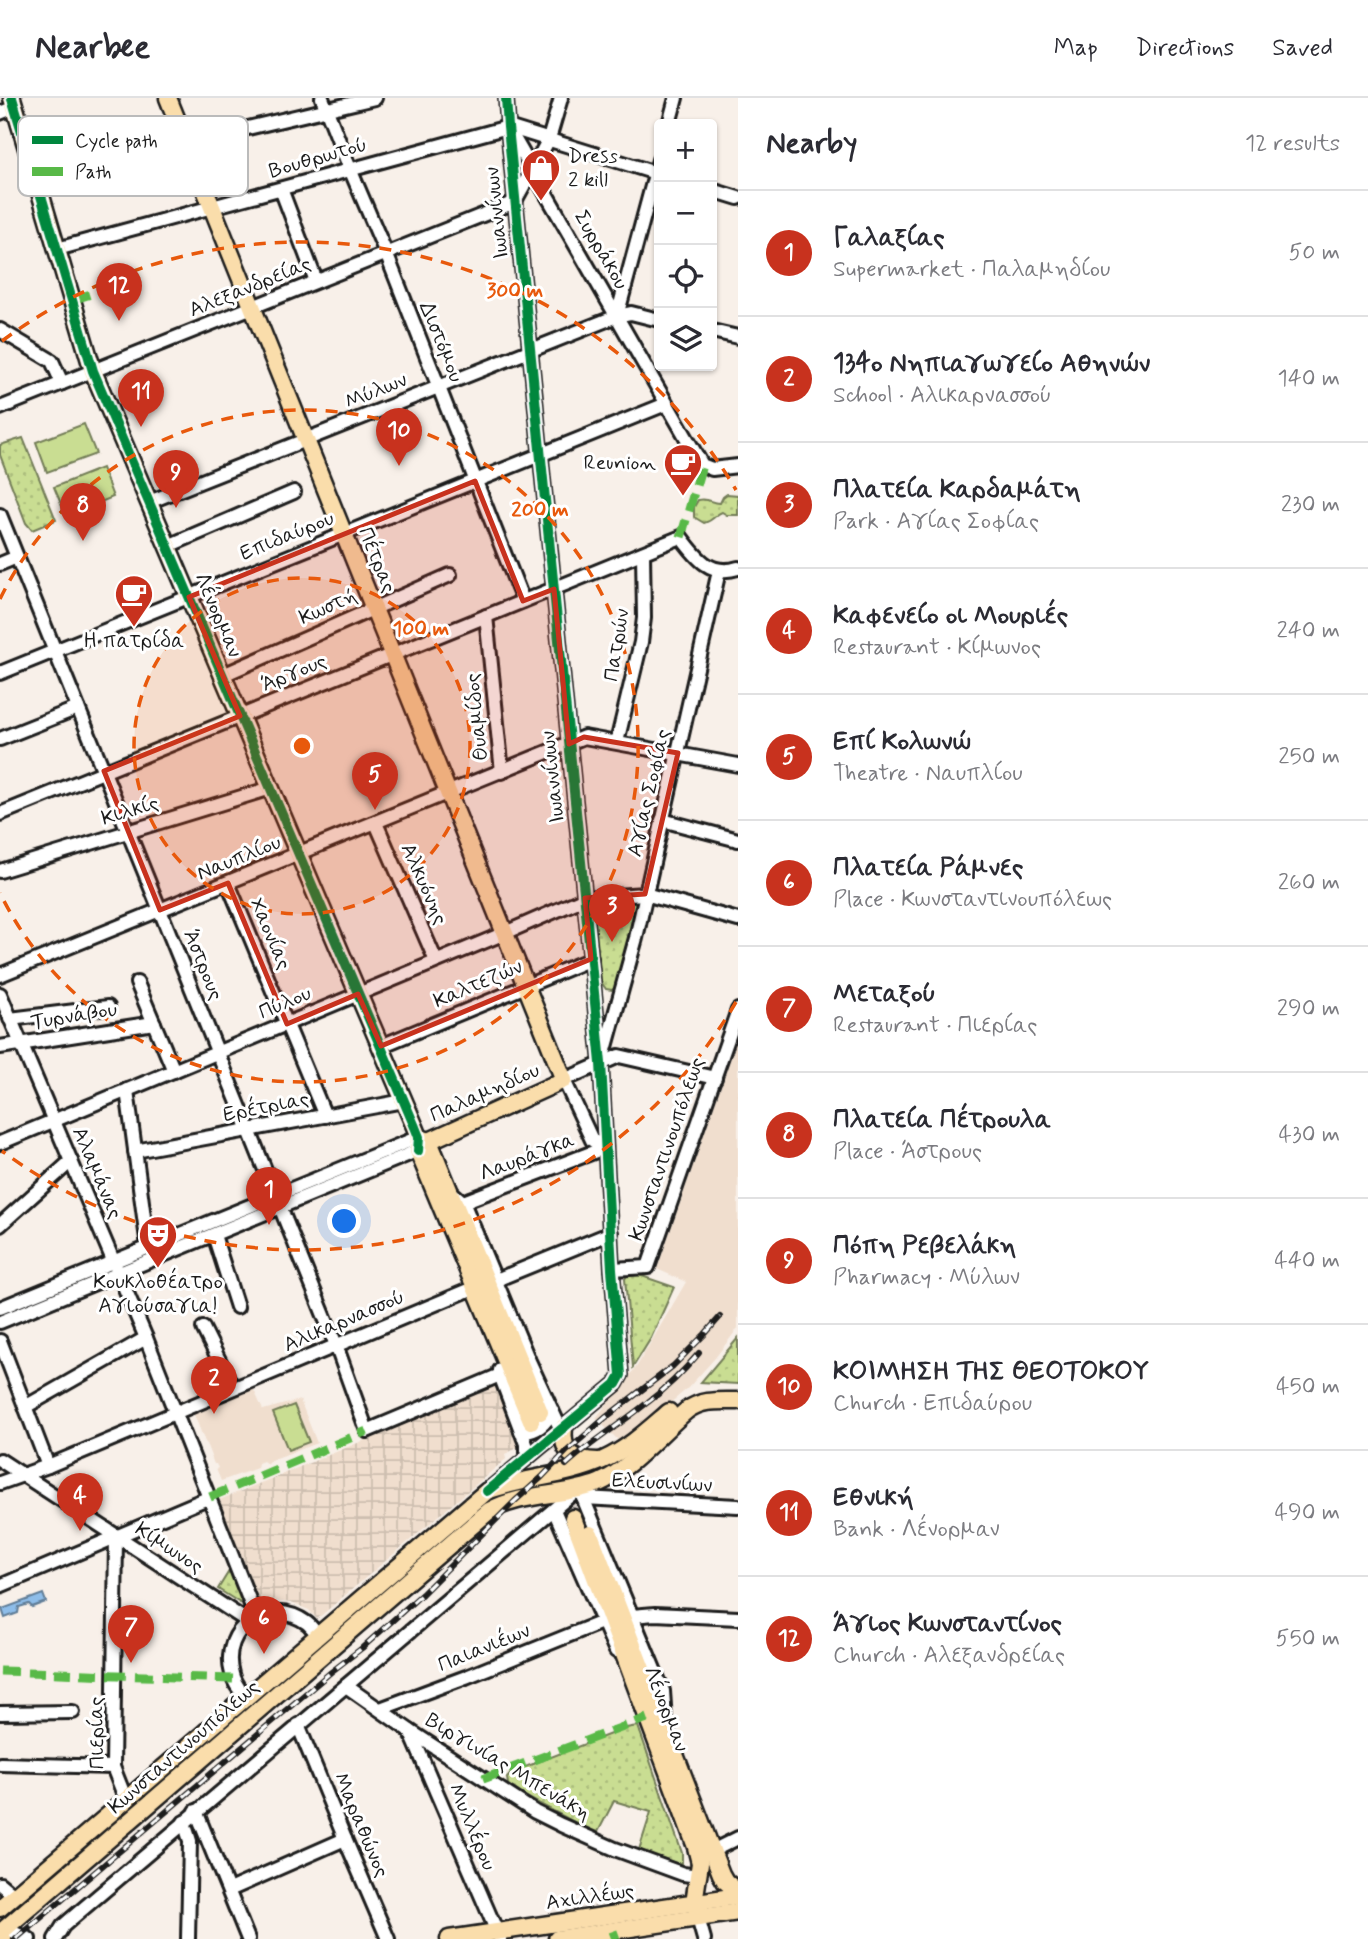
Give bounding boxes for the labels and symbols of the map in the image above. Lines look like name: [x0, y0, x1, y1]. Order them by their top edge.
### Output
legend: [18, 116, 248, 196]
text: Cycle path: [75, 129, 158, 154]
street label: Βουθρωτού: [266, 131, 370, 185]
place label: Dress 2 kill: [568, 142, 618, 194]
shop icon: Dress 2 kill: [520, 147, 562, 202]
text: Path: [75, 160, 112, 185]
street label: Ιωαννίνων: [478, 166, 516, 260]
street label: Συρράκου: [567, 205, 635, 295]
street label: Αλεξανδρείας: [185, 250, 315, 324]
pin: 12: [96, 263, 142, 321]
text: 300 m: [487, 277, 544, 305]
street label: Διστόμου: [412, 298, 470, 386]
street label: Μύλων: [341, 366, 411, 416]
pin: 11: [118, 369, 164, 427]
pin: 10: [376, 408, 422, 466]
cafe icon: Reunion: [662, 442, 704, 497]
place label: Reunion: [584, 449, 657, 477]
pin: 9: [153, 450, 199, 508]
pin: 8: [60, 483, 106, 541]
text: 200 m: [511, 496, 569, 524]
street label: Επιδαύρου: [236, 504, 338, 568]
street label: Πέτρας: [351, 523, 404, 597]
street label: Λένορμαν: [188, 568, 249, 662]
cafe icon: Η πατρίδα: [113, 573, 155, 628]
street label: Κωστή: [295, 582, 361, 632]
street label: Πατρών: [597, 607, 637, 683]
text: 100 m: [393, 615, 449, 643]
place label: Η πατρίδα: [84, 627, 184, 655]
street label: Άργους: [257, 647, 331, 699]
street label: Θυαμίδος: [458, 672, 496, 762]
street label: Αγίας Σοφίας: [621, 726, 677, 860]
street label: Ιωαννίνων: [534, 730, 572, 824]
centre of rings: [290, 734, 314, 758]
pin: 5: [352, 752, 398, 810]
street label: Κιλκίς: [98, 789, 162, 833]
street label: Ναυπλίου: [193, 828, 285, 888]
street label: Αλκυόνης: [394, 839, 454, 929]
pin: 3: [589, 884, 635, 942]
street label: Χαονίας: [242, 894, 298, 974]
street label: Άστρους: [176, 926, 230, 1004]
street label: Καλτεζών: [429, 953, 527, 1015]
street label: Πύλου: [254, 979, 316, 1027]
street label: Τυρνάβου: [29, 995, 119, 1037]
street label: Κωνσταντινουπόλεως: [622, 1053, 712, 1245]
street label: Παλαμηδίου: [426, 1056, 544, 1130]
street label: Ερέτριας: [221, 1084, 311, 1129]
street label: Αλαμάνας: [65, 1123, 129, 1223]
street label: Λαυράγκα: [475, 1126, 579, 1188]
pin: 1: [246, 1167, 292, 1225]
your location: [327, 1204, 361, 1238]
theatre icon: Κουκλοθέατρο Αγιούσαγια!: [137, 1214, 179, 1269]
place label: Κουκλοθέατρο Αγιούσαγια!: [93, 1267, 223, 1320]
street label: Αλικαρνασσού: [279, 1283, 409, 1359]
pin: 2: [191, 1356, 237, 1414]
street label: Ελευσινίων: [611, 1466, 713, 1500]
pin: 4: [57, 1473, 103, 1531]
street label: Κίμωνος: [129, 1516, 209, 1580]
pin: 6: [241, 1596, 287, 1654]
pin: 7: [108, 1605, 154, 1663]
street label: Παιανιέων: [433, 1616, 534, 1679]
street label: Λένορμαν: [637, 1662, 696, 1756]
street label: Κωνσταντινουπόλεως: [102, 1673, 266, 1821]
street label: Πιερίας: [82, 1696, 112, 1770]
street label: Βιργινίας Μπενάκη: [420, 1706, 596, 1828]
street label: Μαραθώνος: [326, 1768, 396, 1882]
street label: Μυλλέρου: [441, 1779, 504, 1875]
street label: Αχιλλέως: [544, 1876, 636, 1917]

